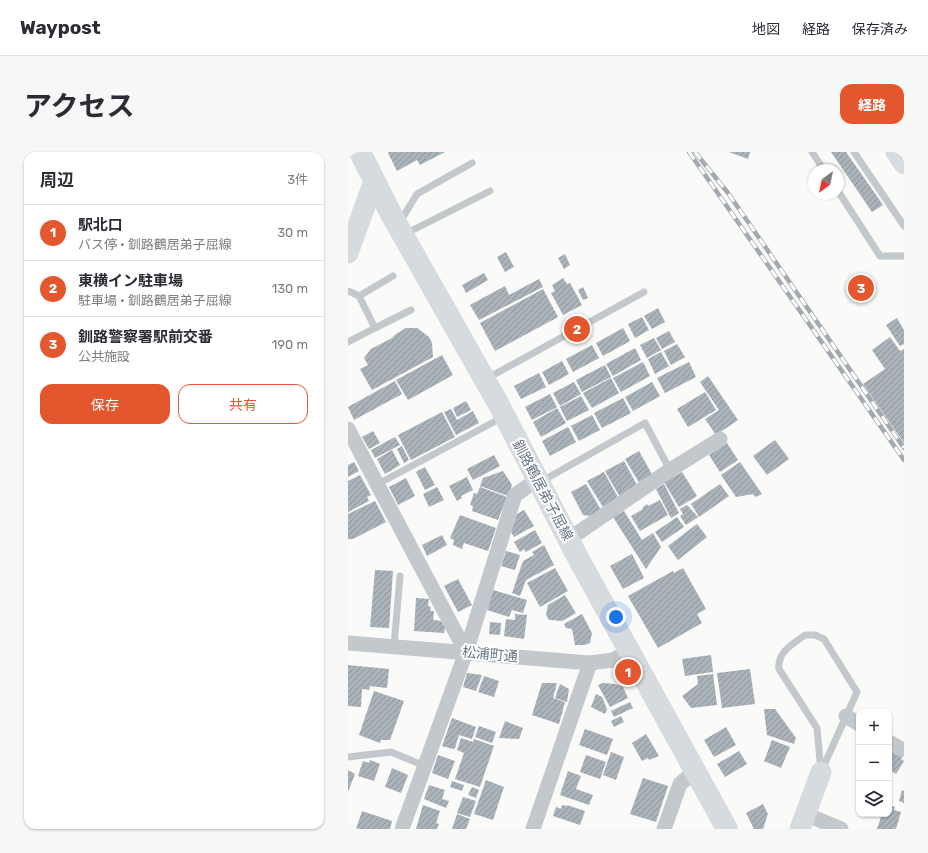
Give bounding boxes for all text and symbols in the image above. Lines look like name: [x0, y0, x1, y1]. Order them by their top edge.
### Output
text: Waypost: [20, 16, 101, 39]
text: 地図: [752, 21, 780, 38]
text: 経路: [802, 21, 830, 38]
text: 保存済み: [852, 21, 908, 38]
button: 経路: [840, 84, 904, 124]
text: アクセス: [24, 90, 135, 123]
north arrow: [808, 164, 844, 200]
text: 周辺: [40, 170, 74, 190]
text: 3件: [287, 172, 308, 187]
text: 駅北口: [78, 216, 123, 234]
text: 1: [50, 225, 56, 240]
text: 30 m: [277, 225, 308, 240]
text: バス停 · 釧路鶴居弟子屈線: [78, 237, 232, 252]
text: 東横イン駐車場: [78, 272, 183, 290]
pin: 3: [848, 273, 874, 303]
text: 2: [49, 281, 57, 296]
text: 130 m: [272, 281, 308, 296]
text: 駐車場 · 釧路鶴居弟子屈線: [78, 293, 232, 308]
pin: 2: [564, 314, 590, 344]
text: 釧路警察署駅前交番: [78, 328, 213, 346]
text: 3: [49, 337, 57, 352]
text: 190 m: [272, 337, 308, 352]
text: 公共施設: [78, 349, 130, 364]
button: 保存: [40, 384, 170, 424]
button: 共有: [178, 384, 308, 424]
street label: 釧路鶴居弟子屈線: [509, 437, 576, 544]
your location: [606, 607, 626, 627]
street label: 松浦町通: [461, 644, 519, 665]
pin: 1: [615, 657, 641, 687]
map controls: [856, 709, 892, 817]
button: +: [856, 709, 892, 745]
button: −: [856, 745, 892, 781]
button: layers: [856, 781, 892, 817]

